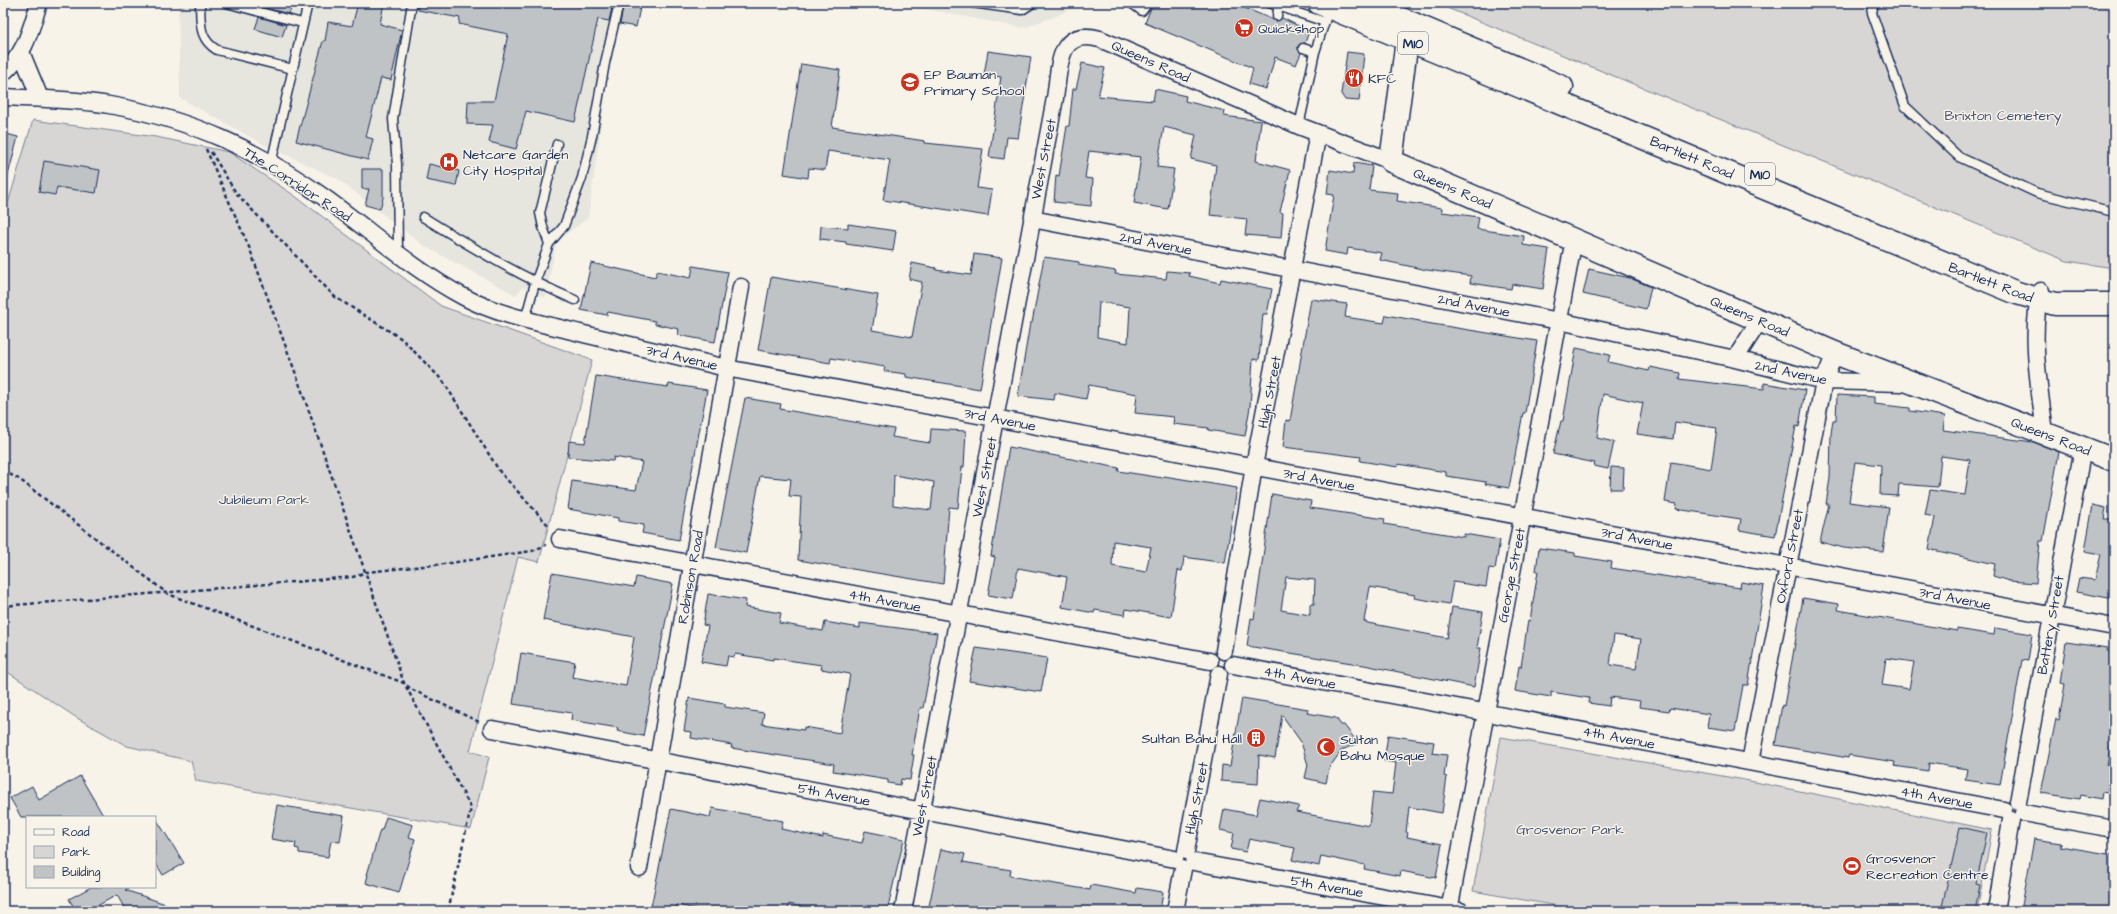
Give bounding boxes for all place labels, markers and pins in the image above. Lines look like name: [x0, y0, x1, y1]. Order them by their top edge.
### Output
supermarket icon: Quickshop: [1233, 17, 1255, 39]
place label: Quickshop: [1258, 19, 1325, 39]
place label: EP Bauman Primary School: [924, 65, 1025, 101]
restaurant icon: KFC: [1343, 67, 1365, 89]
place label: KFC: [1368, 69, 1396, 89]
school or university icon: EP Bauman Primary School: [899, 71, 921, 93]
place label: Netcare Garden City Hospital: [463, 145, 568, 181]
hospital icon: Netcare Garden City Hospital: [438, 151, 460, 173]
building icon: Sultan Bahu Hall: [1245, 727, 1267, 749]
place label: Sultan Bahu Hall: [1142, 729, 1242, 749]
place label: Sultan Bahu Mosque: [1340, 730, 1426, 766]
mosque icon: Sultan Bahu Mosque: [1315, 736, 1337, 758]
place label: Grosvenor Recreation Centre: [1866, 849, 1989, 885]
sports icon: Grosvenor Recreation Centre: [1841, 855, 1863, 877]

